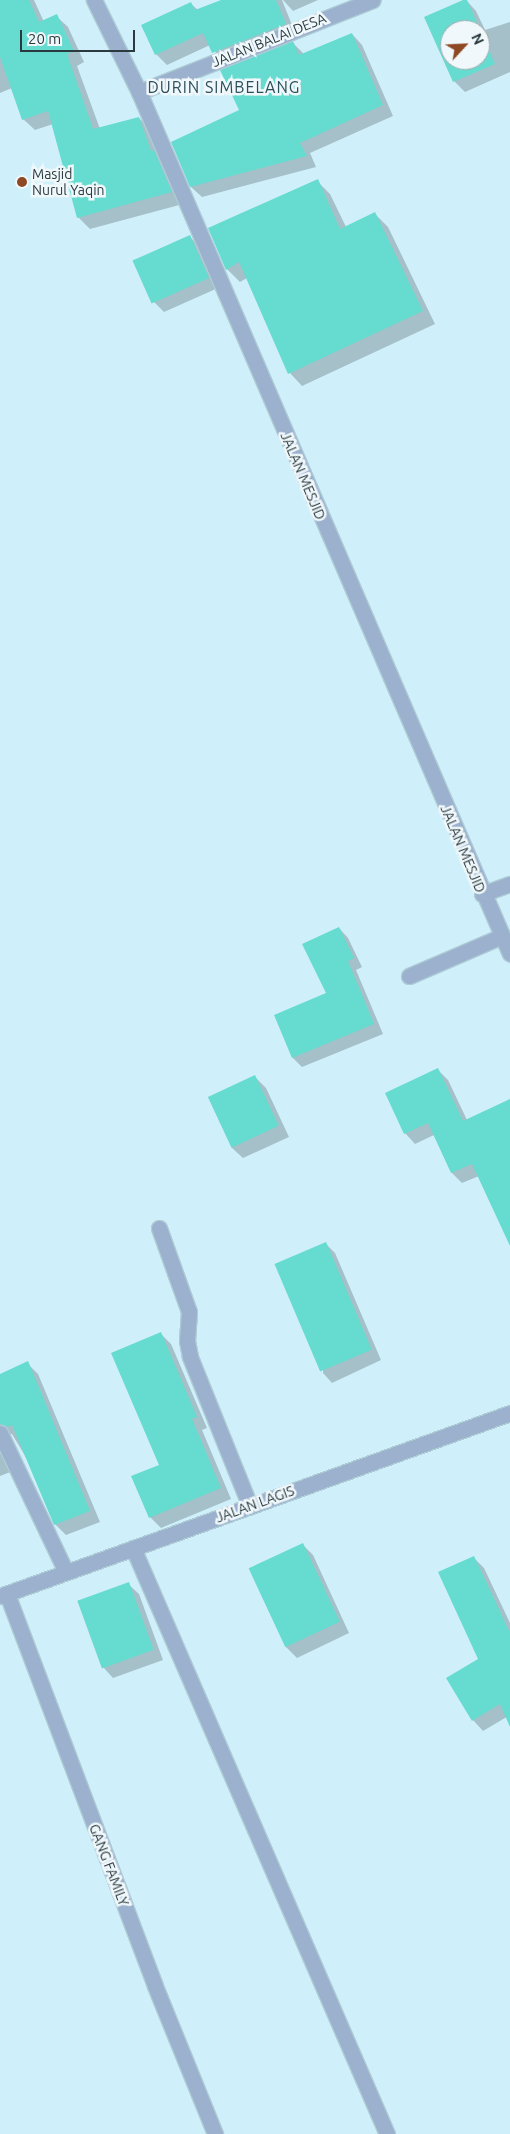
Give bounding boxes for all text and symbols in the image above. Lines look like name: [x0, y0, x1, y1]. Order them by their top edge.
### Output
street label: JALAN BALAI DESA: [210, 9, 328, 71]
scale bar: [22, 20, 138, 52]
north arrow: [440, 20, 490, 70]
text: 20 m: [28, 30, 61, 47]
text: N: [468, 31, 487, 47]
district label: DURIN SIMBELANG: [146, 77, 302, 97]
place label: Masjid Nurul Yaqin: [32, 166, 105, 198]
marker: Masjid Nurul Yaqin: [16, 176, 28, 188]
street label: JALAN MESJID: [277, 430, 329, 522]
street label: JALAN MESJID: [437, 803, 489, 895]
street label: JALAN LAGIS: [213, 1482, 297, 1526]
street label: GANG FAMILY: [86, 1822, 132, 1908]

